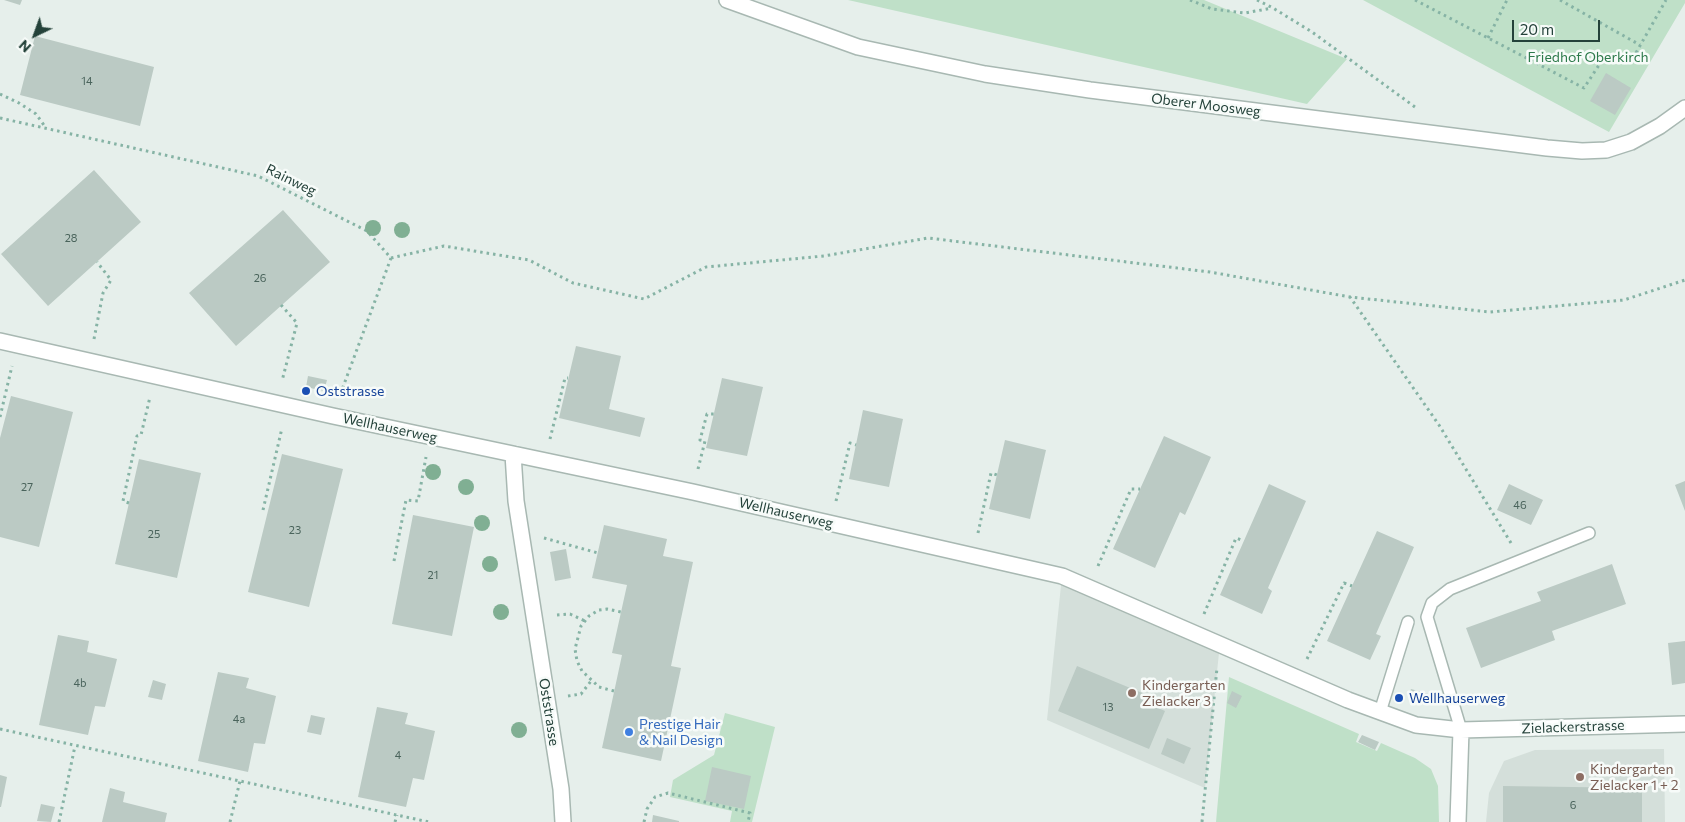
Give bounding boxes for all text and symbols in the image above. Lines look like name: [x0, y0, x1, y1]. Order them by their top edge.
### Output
north arrow: [10, 10, 60, 60]
scale bar: [1515, 10, 1602, 42]
text: 20 m: [1520, 20, 1554, 38]
text: N: [15, 37, 34, 56]
park label: Friedhof Oberkirch: [1527, 49, 1649, 65]
house number: 14: [81, 74, 93, 88]
street label: Oberer Moosweg: [1150, 90, 1262, 120]
street label: Rainweg: [263, 161, 319, 199]
house number: 28: [65, 231, 77, 245]
house number: 26: [254, 271, 266, 285]
place label: Oststrasse: [316, 383, 384, 399]
marker: Oststrasse: [300, 385, 312, 397]
street label: Wellhauserweg: [341, 410, 439, 446]
house number: 27: [21, 480, 33, 494]
street label: Wellhauserweg: [737, 494, 835, 532]
house number: 46: [1513, 498, 1527, 512]
house number: 23: [289, 523, 301, 537]
house number: 25: [148, 527, 160, 541]
house number: 21: [428, 568, 438, 582]
house number: 4b: [73, 676, 87, 690]
street label: Oststrasse: [535, 677, 563, 747]
place label: Kindergarten Zielacker 3: [1142, 677, 1226, 710]
marker: Kindergarten Zielacker 3: [1126, 687, 1138, 699]
place label: Wellhauserweg: [1409, 690, 1505, 706]
marker: Wellhauserweg: [1393, 692, 1405, 704]
house number: 13: [1103, 700, 1113, 714]
house number: 4a: [233, 712, 245, 726]
place label: Prestige Hair & Nail Design: [639, 716, 723, 749]
street label: Zielackerstrasse: [1521, 717, 1625, 737]
marker: Prestige Hair & Nail Design: [623, 726, 635, 738]
house number: 4: [395, 748, 401, 762]
place label: Kindergarten Zielacker 1 + 2: [1590, 761, 1678, 794]
marker: Kindergarten Zielacker 1 + 2: [1574, 771, 1586, 783]
house number: 6: [1570, 798, 1576, 812]

